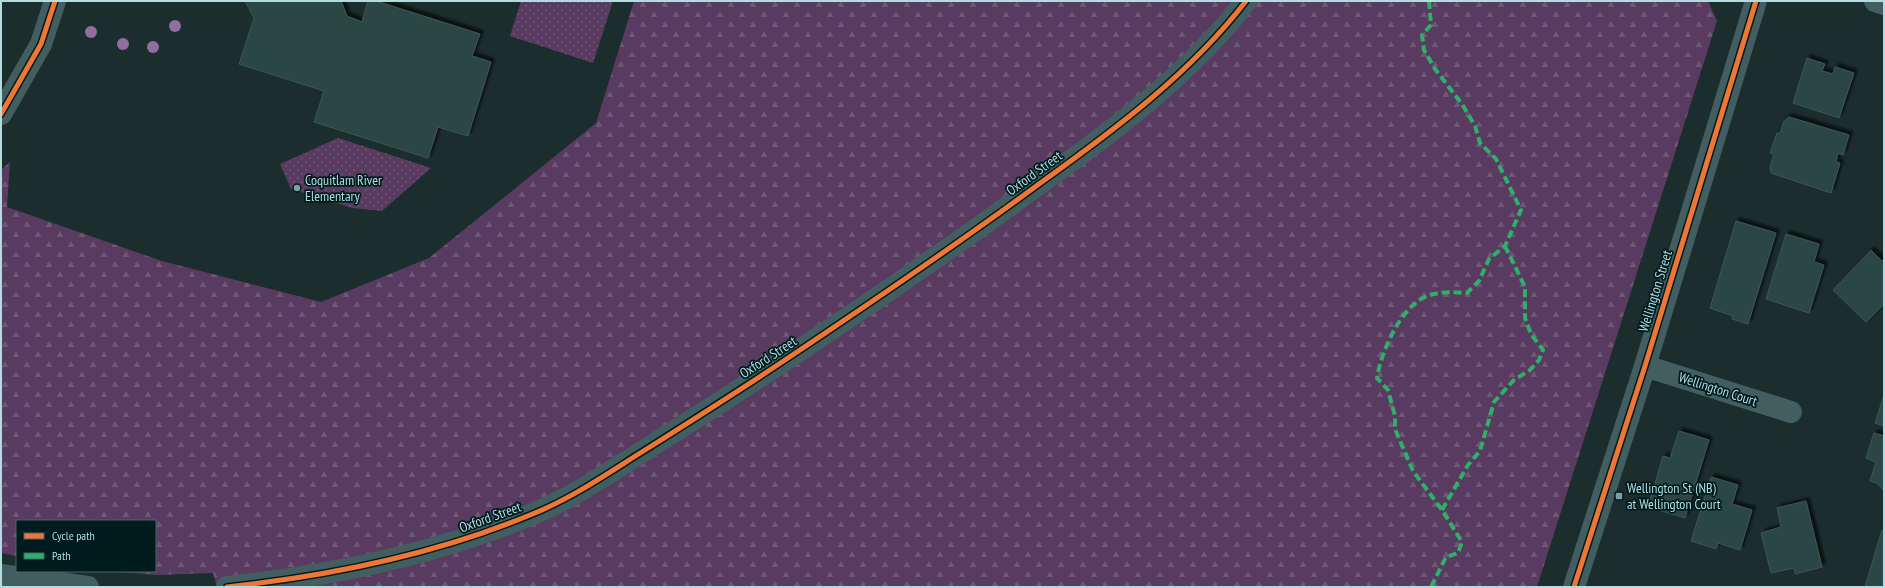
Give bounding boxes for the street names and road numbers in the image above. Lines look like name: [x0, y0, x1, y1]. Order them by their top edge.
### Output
street label: Oxford Street: [1003, 147, 1066, 199]
street label: Wellington Street: [1634, 248, 1676, 334]
street label: Oxford Street: [736, 332, 800, 382]
street label: Wellington Court: [1676, 368, 1760, 410]
street label: Oxford Street: [457, 497, 524, 536]

